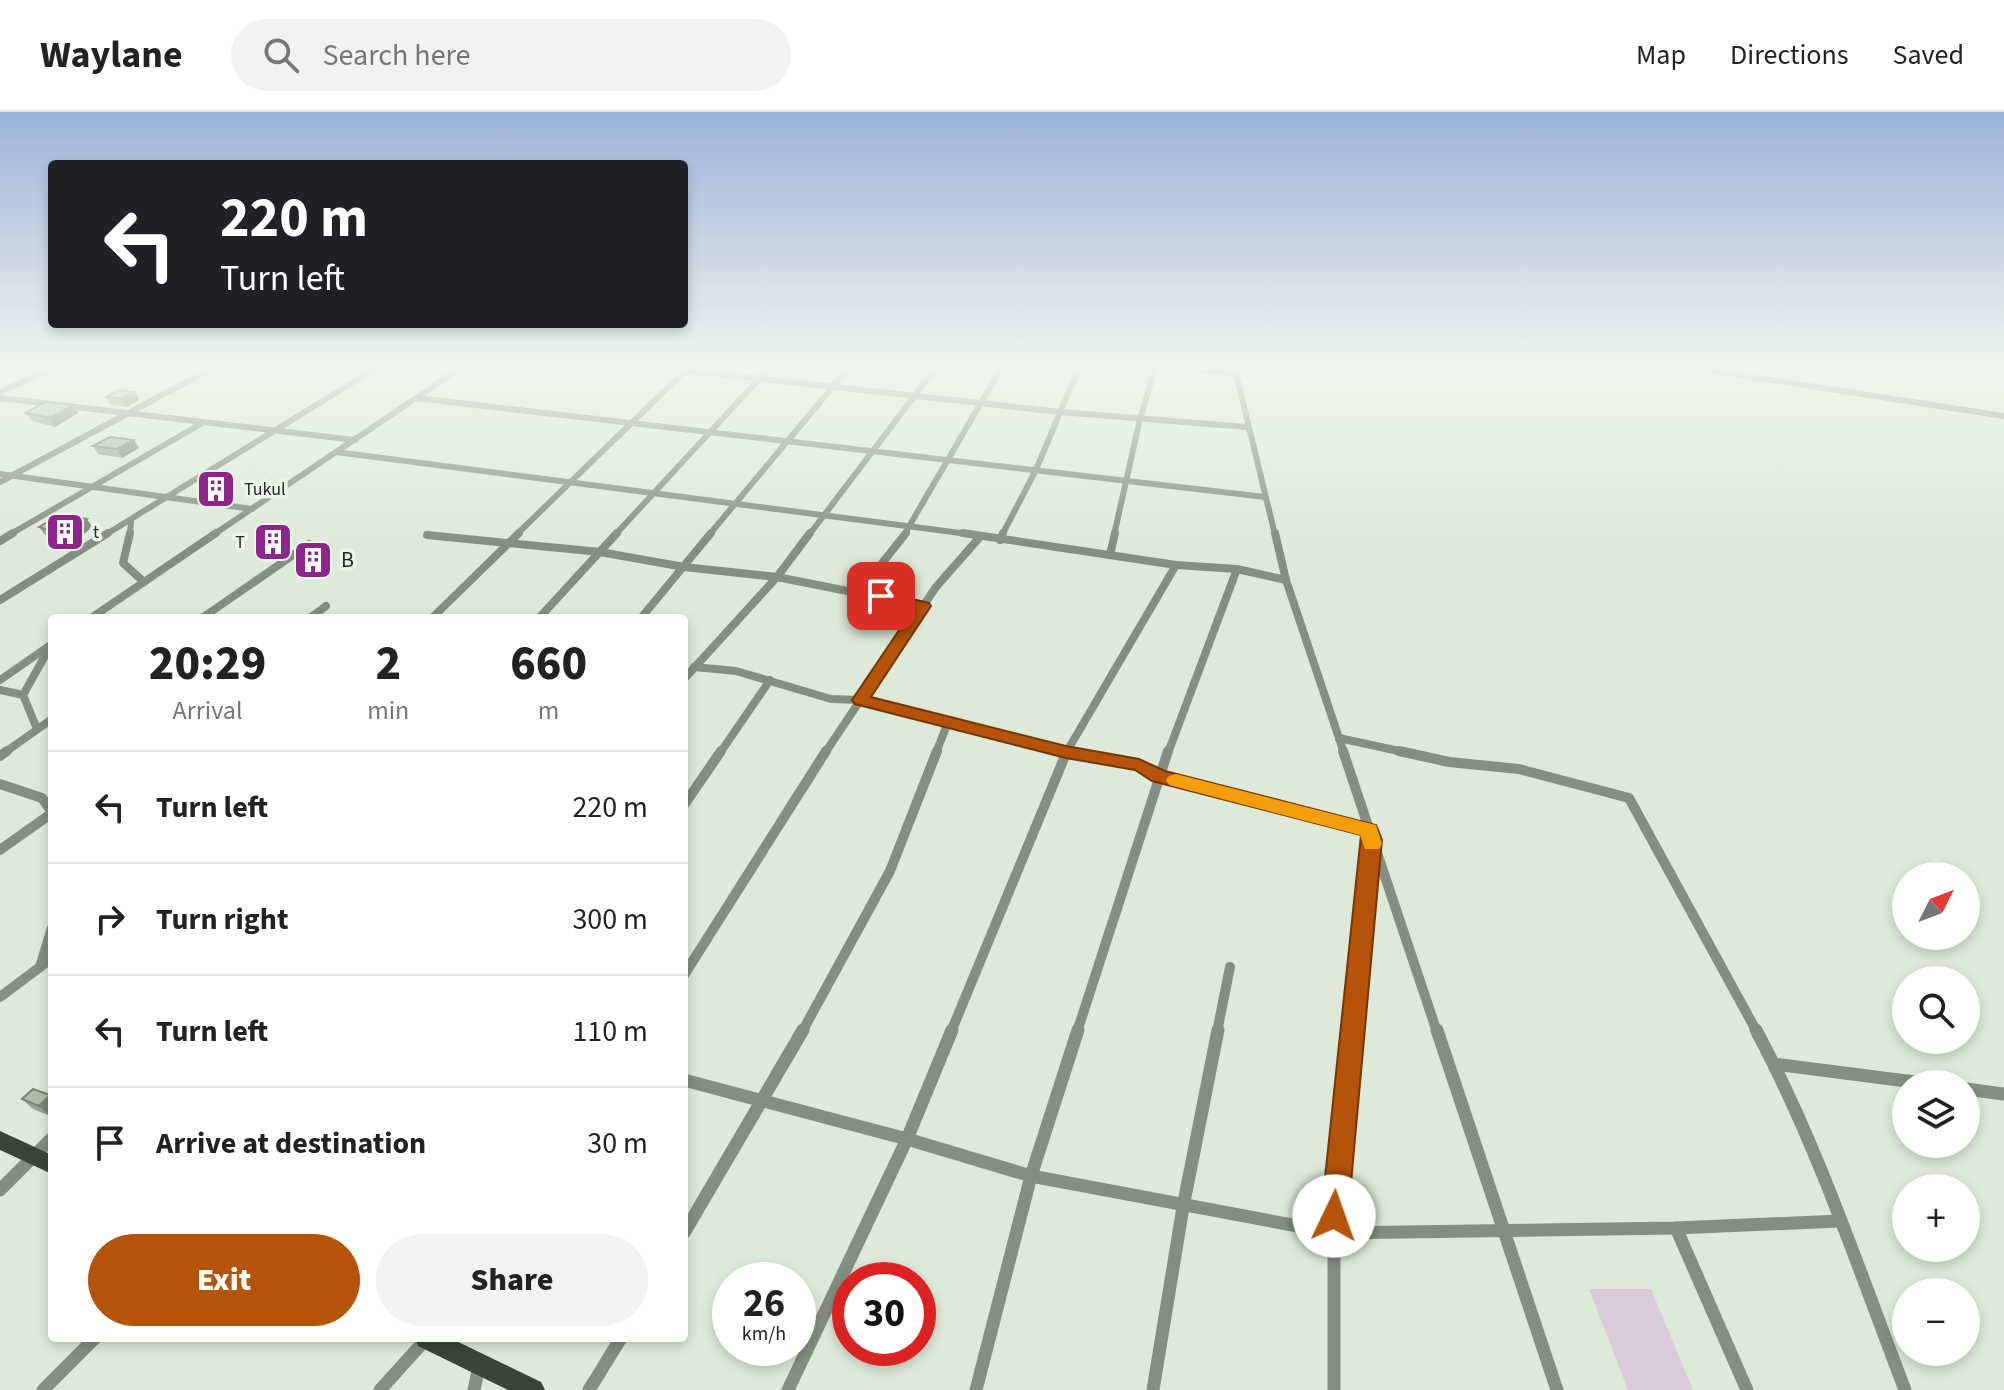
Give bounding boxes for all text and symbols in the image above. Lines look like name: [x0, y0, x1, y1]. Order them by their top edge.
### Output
search box: [231, 19, 791, 91]
text: Waylane: [40, 28, 183, 82]
icon: search: [259, 33, 303, 77]
text: Search here: [323, 34, 471, 77]
text: Map: [1636, 35, 1686, 75]
text: Directions: [1730, 35, 1849, 75]
text: Saved: [1893, 35, 1964, 75]
text: 220 m: [220, 179, 368, 258]
icon: left: [88, 192, 192, 296]
text: Turn left: [220, 253, 345, 304]
building icon: Tukul: [195, 468, 237, 510]
place label: Tukul: [244, 477, 286, 502]
building icon: t: [44, 511, 86, 553]
place label: t: [93, 520, 99, 545]
building icon: T: [252, 521, 294, 563]
place label: T: [235, 530, 245, 555]
building icon: B: [292, 539, 334, 581]
place label: B: [341, 544, 354, 576]
pin: [847, 562, 915, 630]
icon: arrive: [859, 574, 903, 618]
text: 20:29: [149, 630, 266, 698]
text: 2: [375, 630, 401, 698]
text: 660: [510, 630, 587, 698]
text: Arrival: [173, 692, 243, 729]
text: min: [367, 692, 409, 729]
text: m: [538, 692, 559, 729]
icon: left: [88, 785, 132, 829]
text: Turn left: [156, 786, 268, 829]
text: 220 m: [572, 786, 648, 829]
north arrow: [1892, 862, 1980, 950]
map controls: [1892, 862, 1980, 1366]
icon: right: [88, 897, 132, 941]
text: Turn right: [156, 898, 288, 941]
text: 300 m: [572, 898, 648, 941]
button: search: [1892, 966, 1980, 1054]
icon: left: [88, 1009, 132, 1053]
text: Turn left: [156, 1010, 268, 1053]
text: 110 m: [572, 1010, 648, 1053]
button: layers: [1892, 1070, 1980, 1158]
icon: arrive: [88, 1121, 132, 1165]
text: Arrive at destination: [156, 1122, 426, 1165]
text: 30 m: [587, 1122, 648, 1165]
position arrow: [1292, 1174, 1376, 1258]
button: +: [1892, 1174, 1980, 1262]
button: Exit: [88, 1234, 360, 1326]
button: Share: [376, 1234, 648, 1326]
speed limit sign: 30: [832, 1262, 936, 1366]
text: 26: [743, 1275, 785, 1332]
button: −: [1892, 1278, 1980, 1366]
text: km/h: [742, 1320, 786, 1348]

